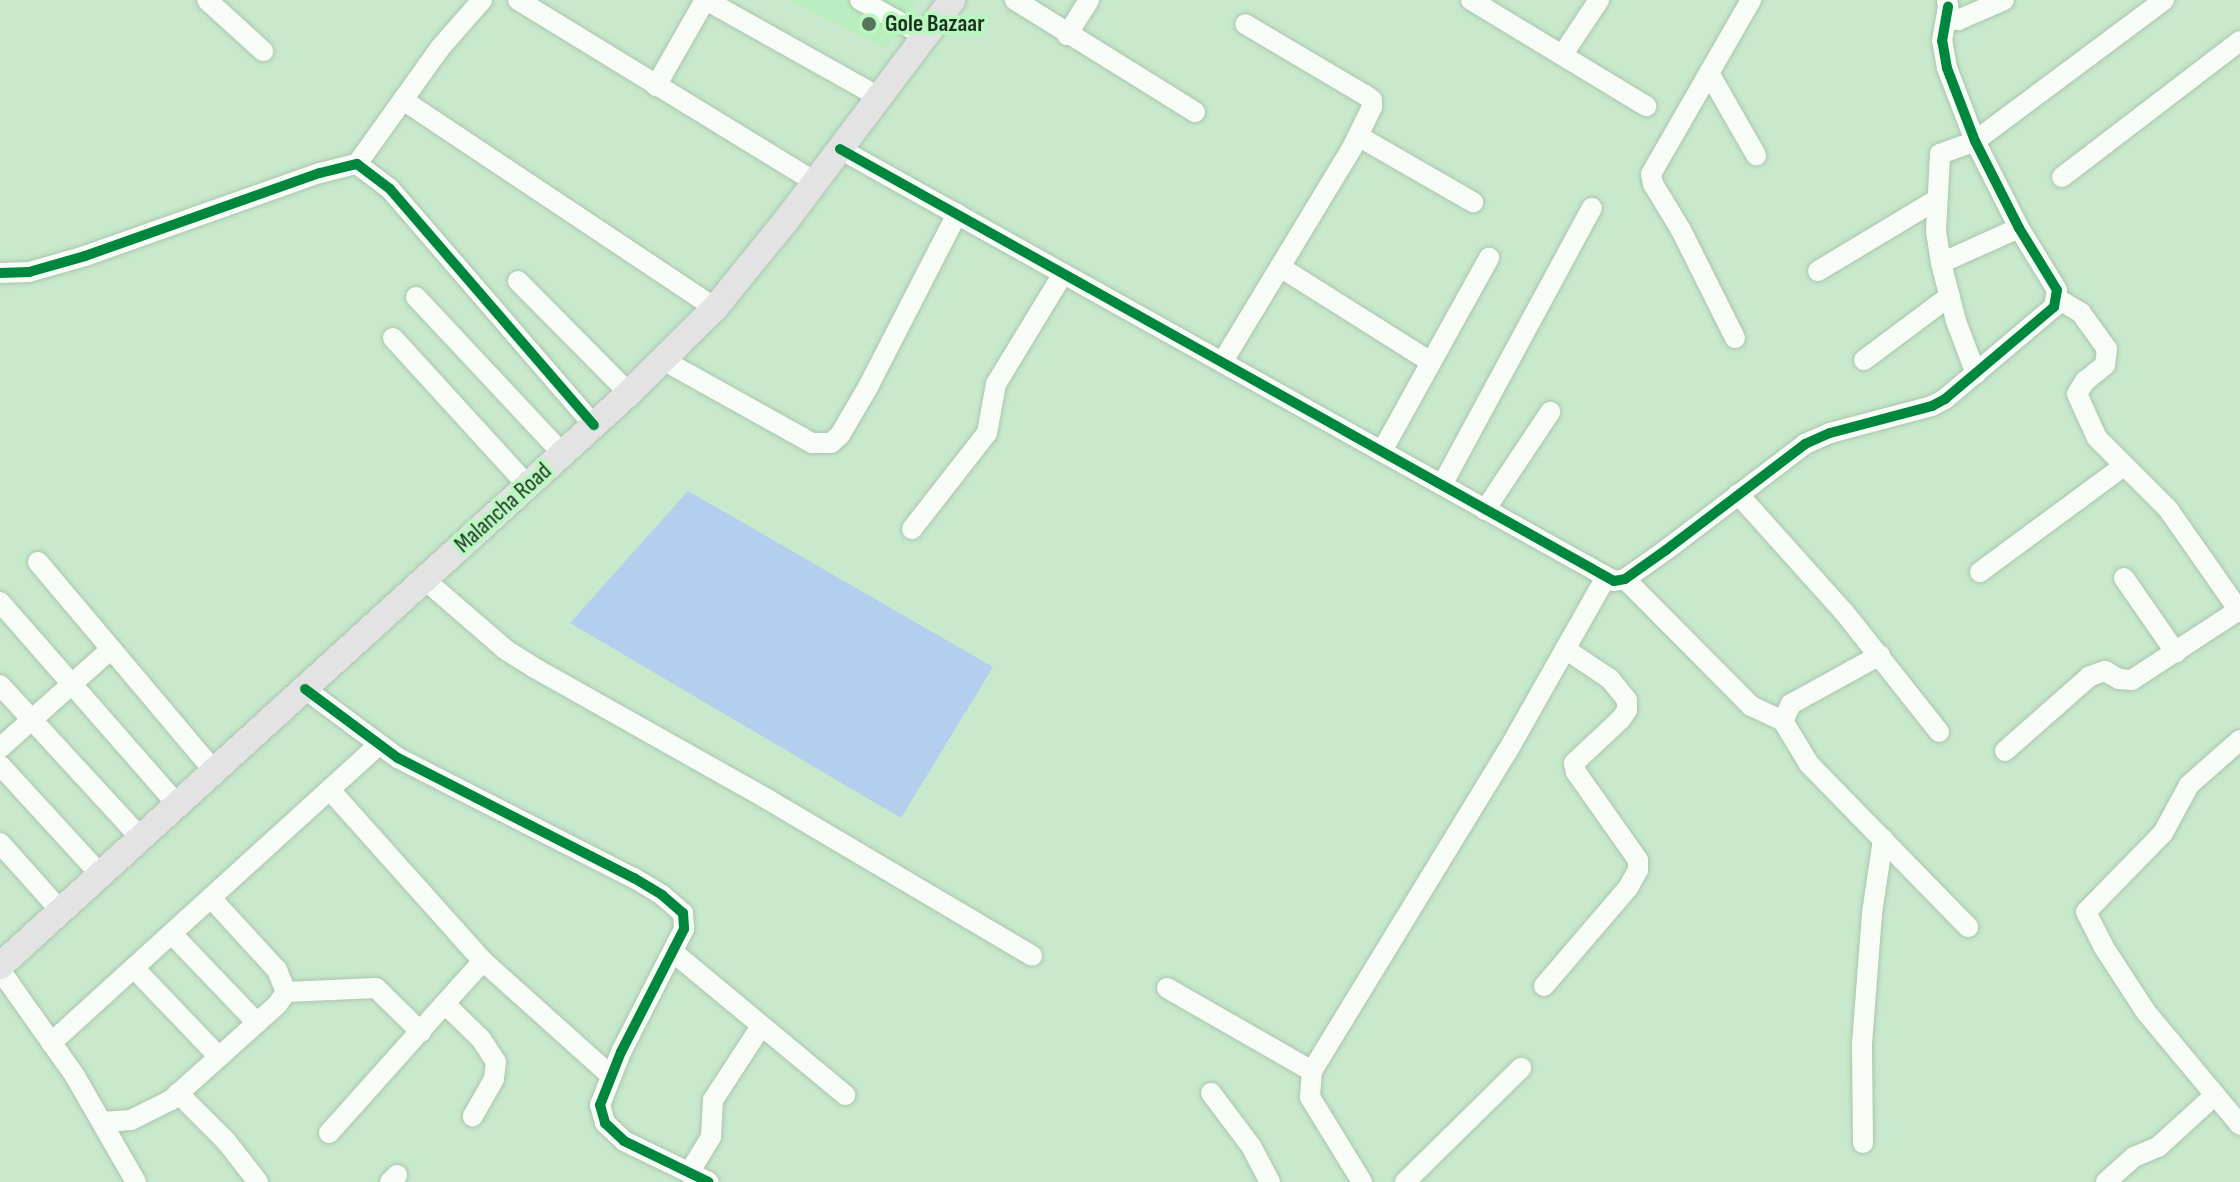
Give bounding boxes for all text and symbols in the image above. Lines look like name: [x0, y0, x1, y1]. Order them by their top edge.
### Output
place label: Gole Bazaar: [885, 10, 985, 38]
marker: Gole Bazaar: [860, 15, 878, 33]
street label: Malancha Road: [449, 457, 557, 559]

